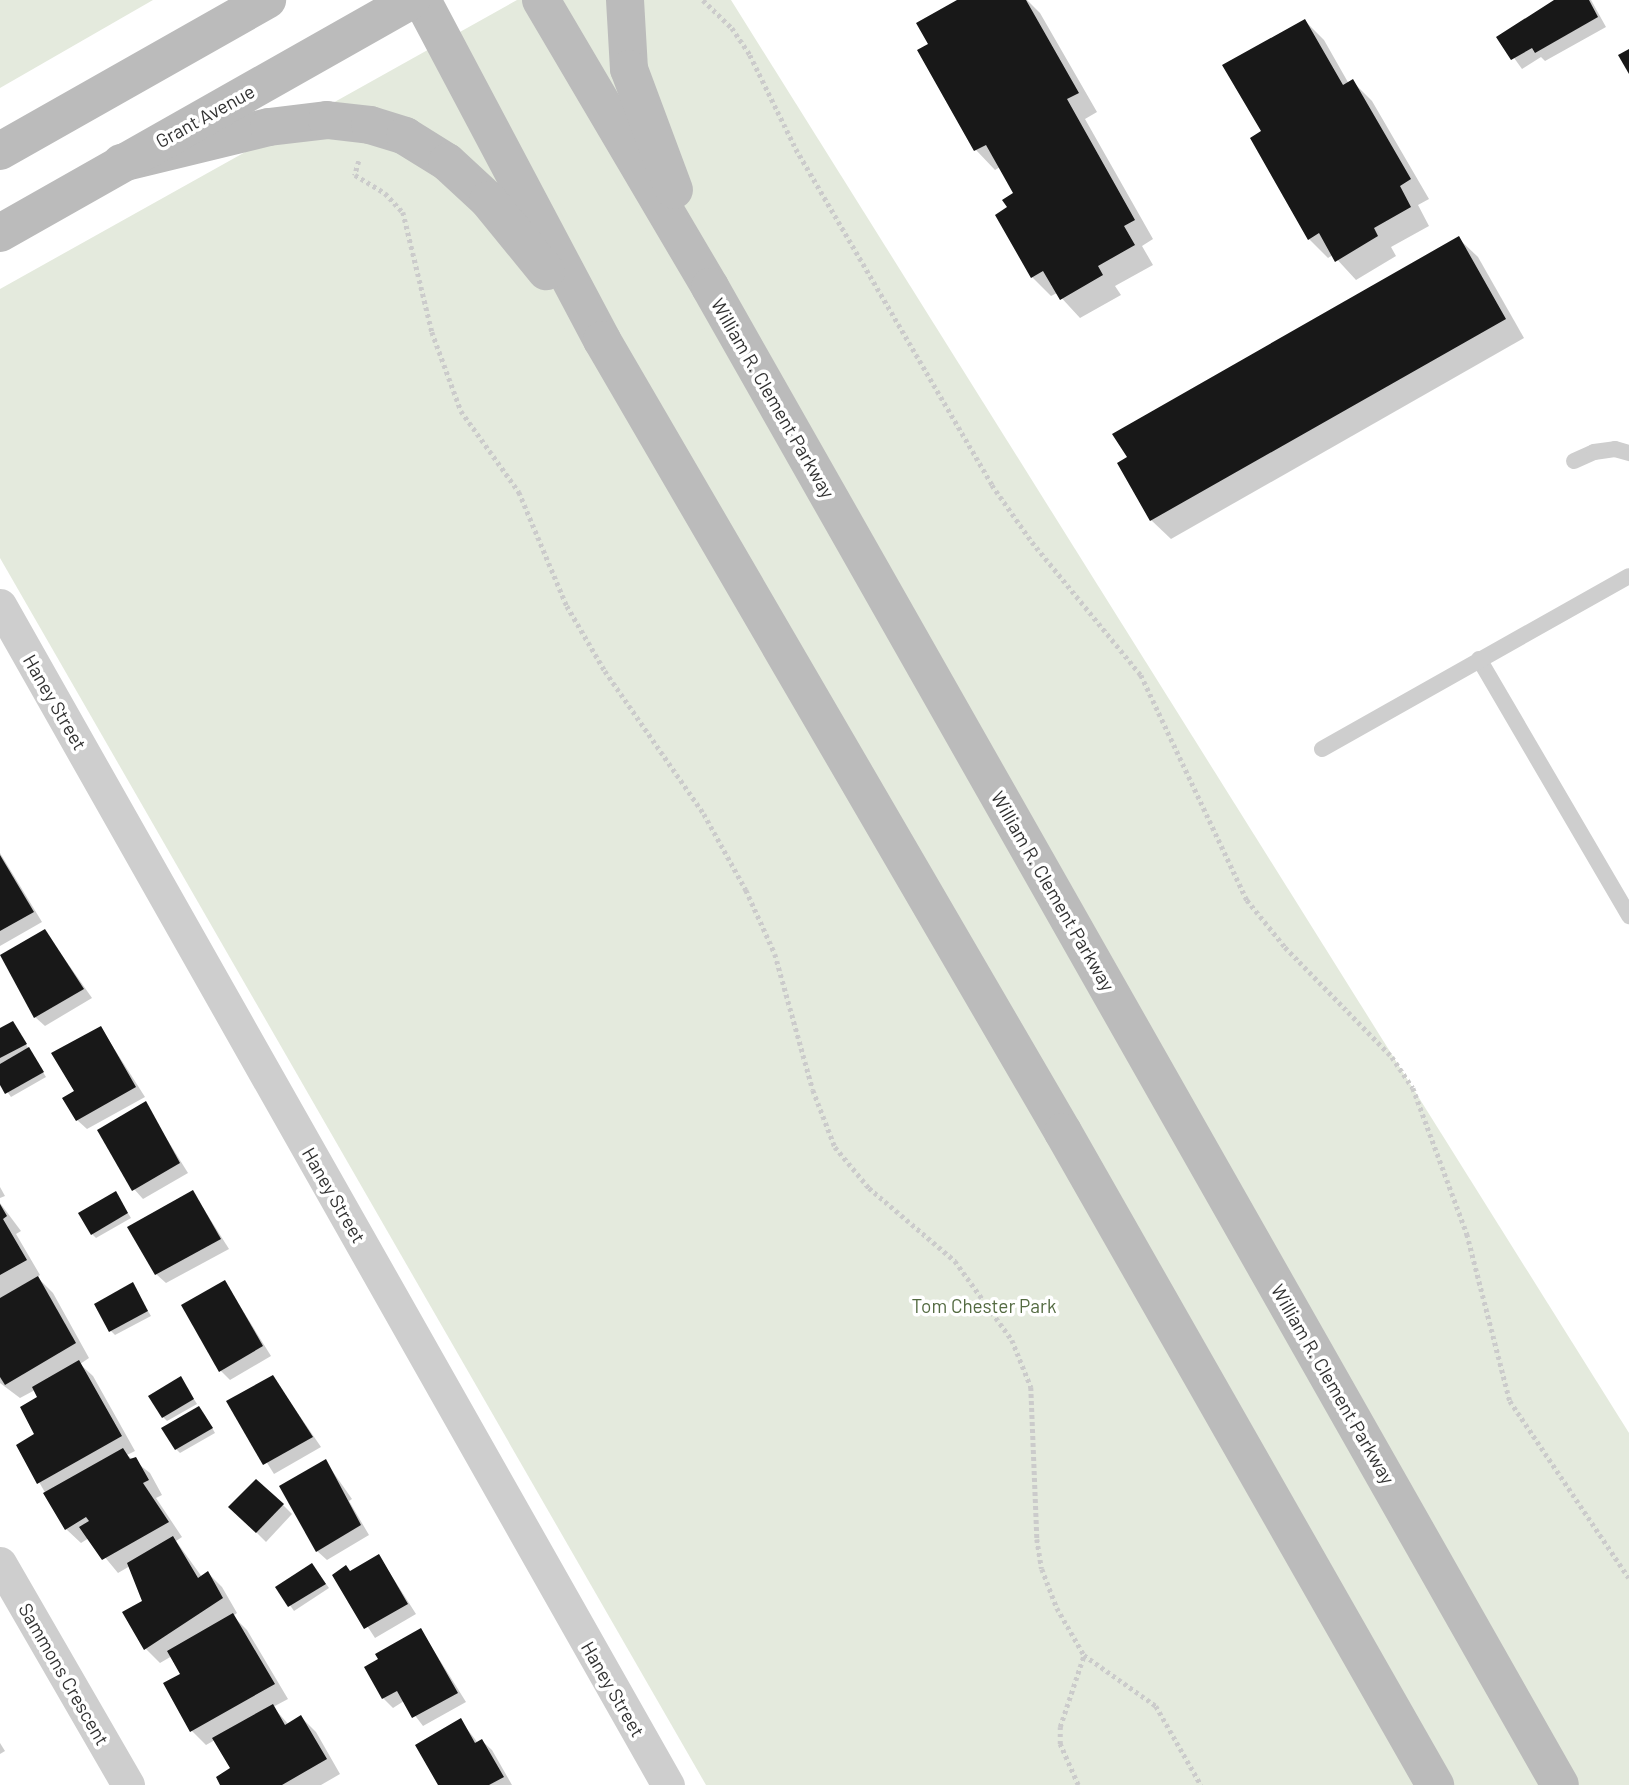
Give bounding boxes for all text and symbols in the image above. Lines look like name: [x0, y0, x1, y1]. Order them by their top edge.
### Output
street label: Grant Avenue: [152, 79, 258, 153]
street label: William R. Clement Parkway: [706, 294, 840, 502]
street label: Haney Street: [18, 650, 92, 754]
street label: William R. Clement Parkway: [986, 787, 1120, 995]
street label: Haney Street: [297, 1143, 371, 1247]
street label: William R. Clement Parkway: [1266, 1280, 1400, 1488]
park label: Tom Chester Park: [912, 1295, 1056, 1317]
street label: Sammons Crescent: [14, 1599, 114, 1749]
street label: Haney Street: [576, 1637, 650, 1741]

